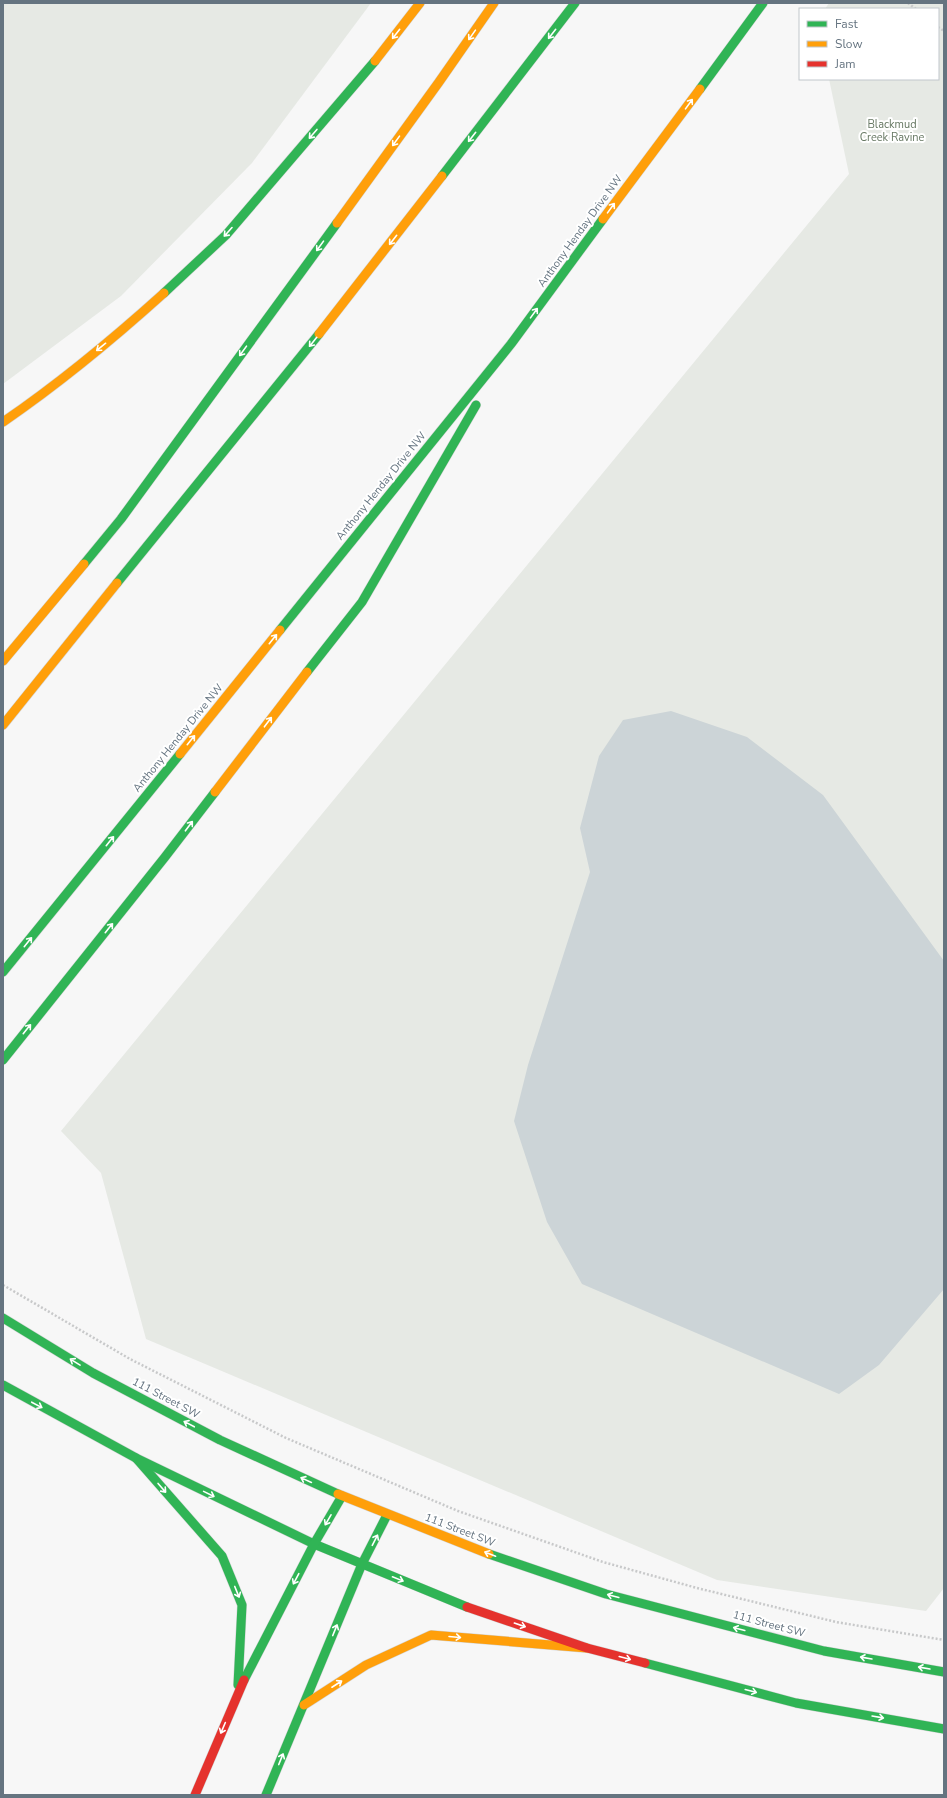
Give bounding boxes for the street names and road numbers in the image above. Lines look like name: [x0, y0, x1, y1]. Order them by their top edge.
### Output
street label: Anthony Henday Drive NW: [534, 172, 626, 290]
street label: Anthony Henday Drive NW: [333, 429, 429, 543]
street label: Anthony Henday Drive NW: [130, 681, 226, 795]
street label: 111 Street SW: [130, 1374, 202, 1422]
street label: 111 Street SW: [423, 1510, 497, 1550]
street label: 111 Street SW: [731, 1607, 807, 1641]

